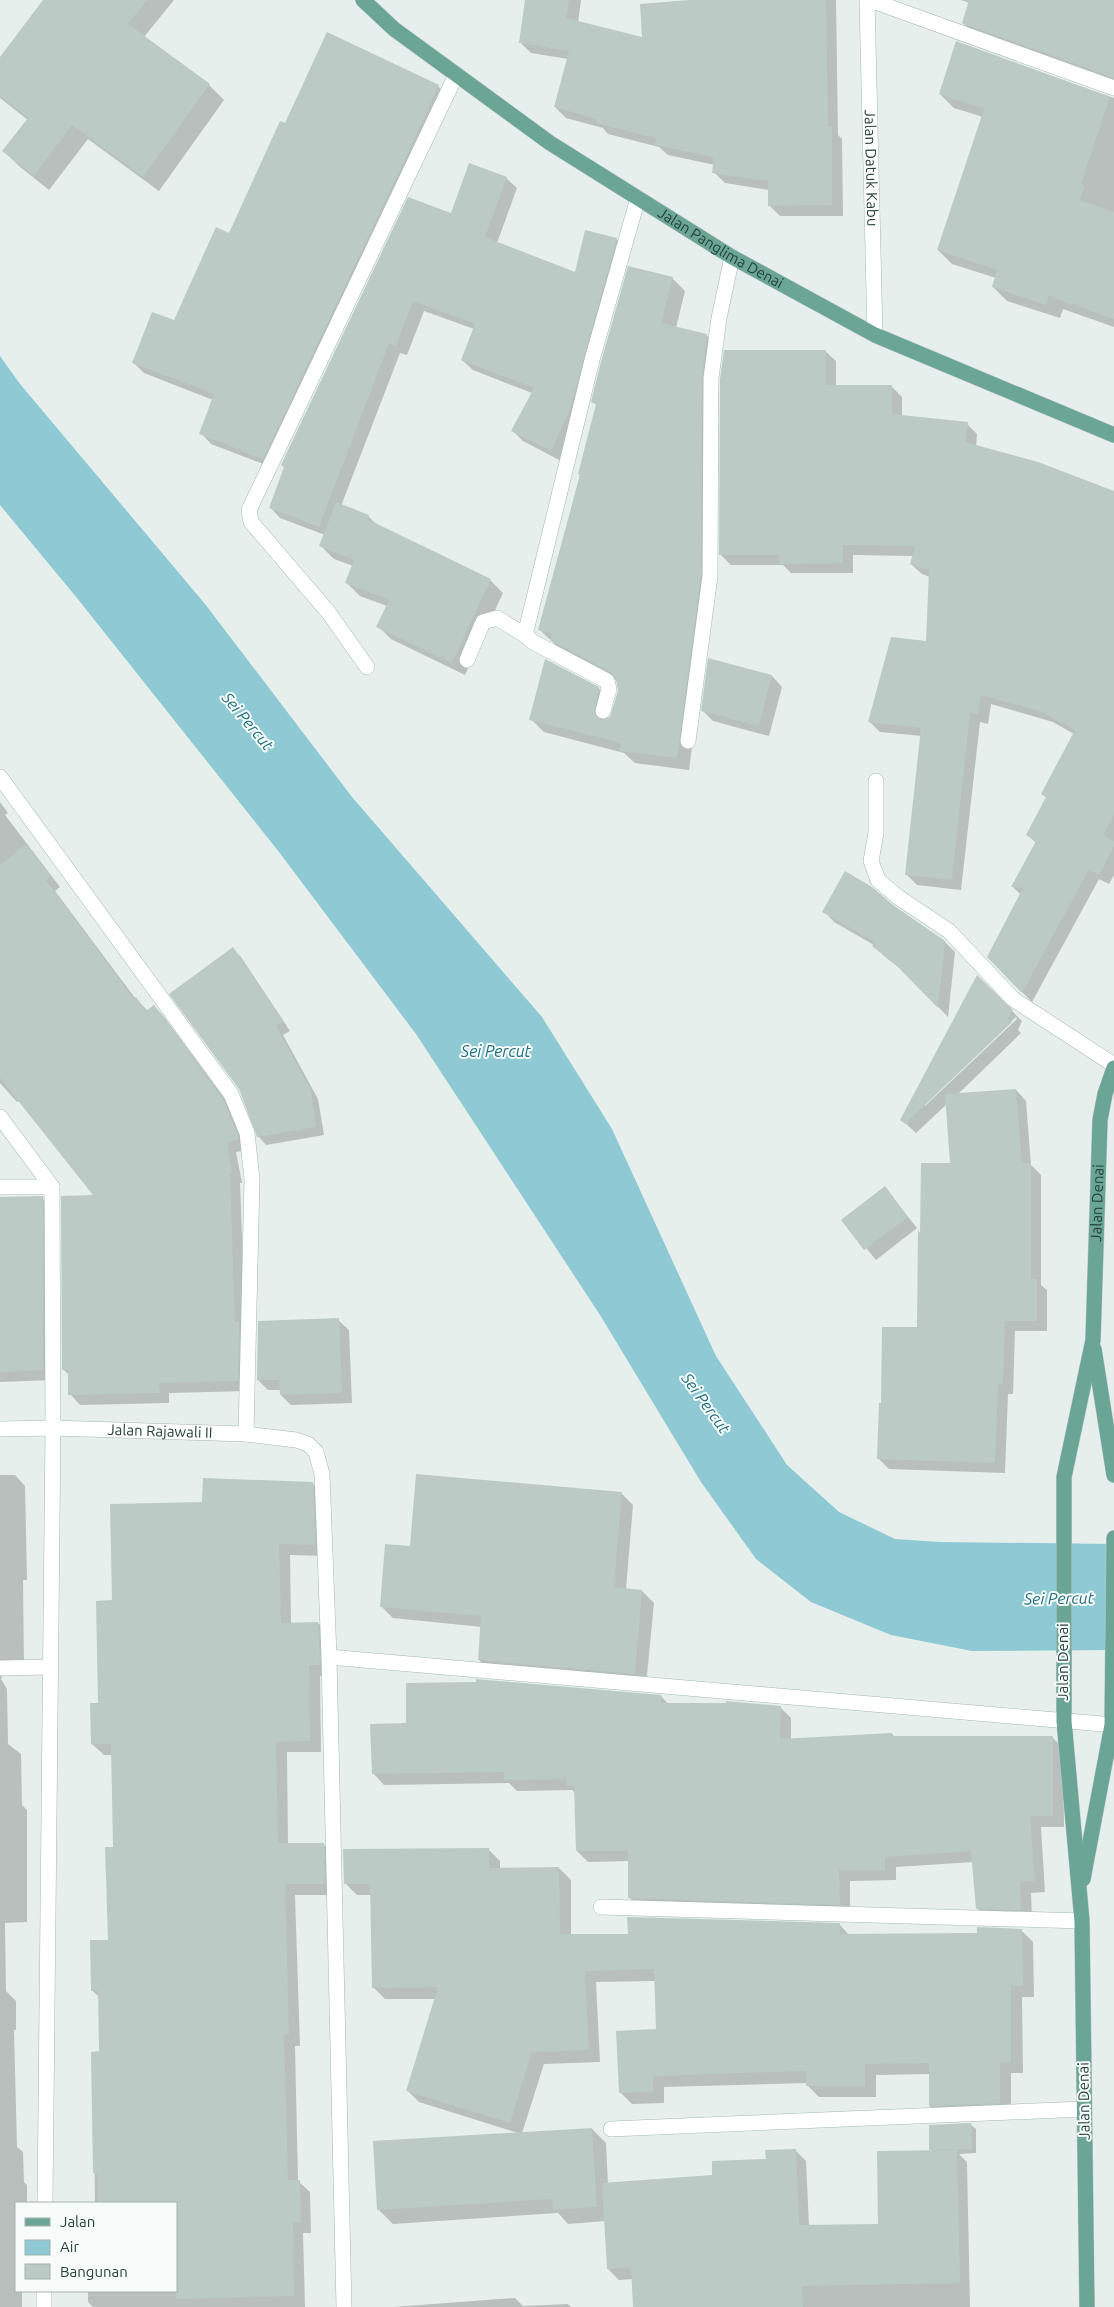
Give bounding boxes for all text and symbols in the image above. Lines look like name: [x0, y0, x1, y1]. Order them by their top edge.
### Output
street label: Jalan Datuk Kabu: [862, 109, 881, 227]
street label: Jalan Panglima Denai: [655, 204, 786, 291]
water label: Sei Percut: [218, 688, 278, 754]
water label: Sei Percut: [460, 1042, 532, 1060]
street label: Jalan Denai: [1087, 1164, 1107, 1242]
water label: Sei Percut: [678, 1369, 734, 1437]
street label: Jalan Rajawali II: [107, 1421, 213, 1441]
water label: Sei Percut: [1023, 1588, 1095, 1608]
street label: Jalan Denai: [1054, 1623, 1071, 1701]
street label: Jalan Denai: [1074, 2062, 1093, 2140]
legend: [15, 2202, 178, 2292]
text: Jalan: [60, 2213, 95, 2230]
text: Air: [60, 2238, 79, 2255]
text: Bangunan: [60, 2263, 128, 2280]

